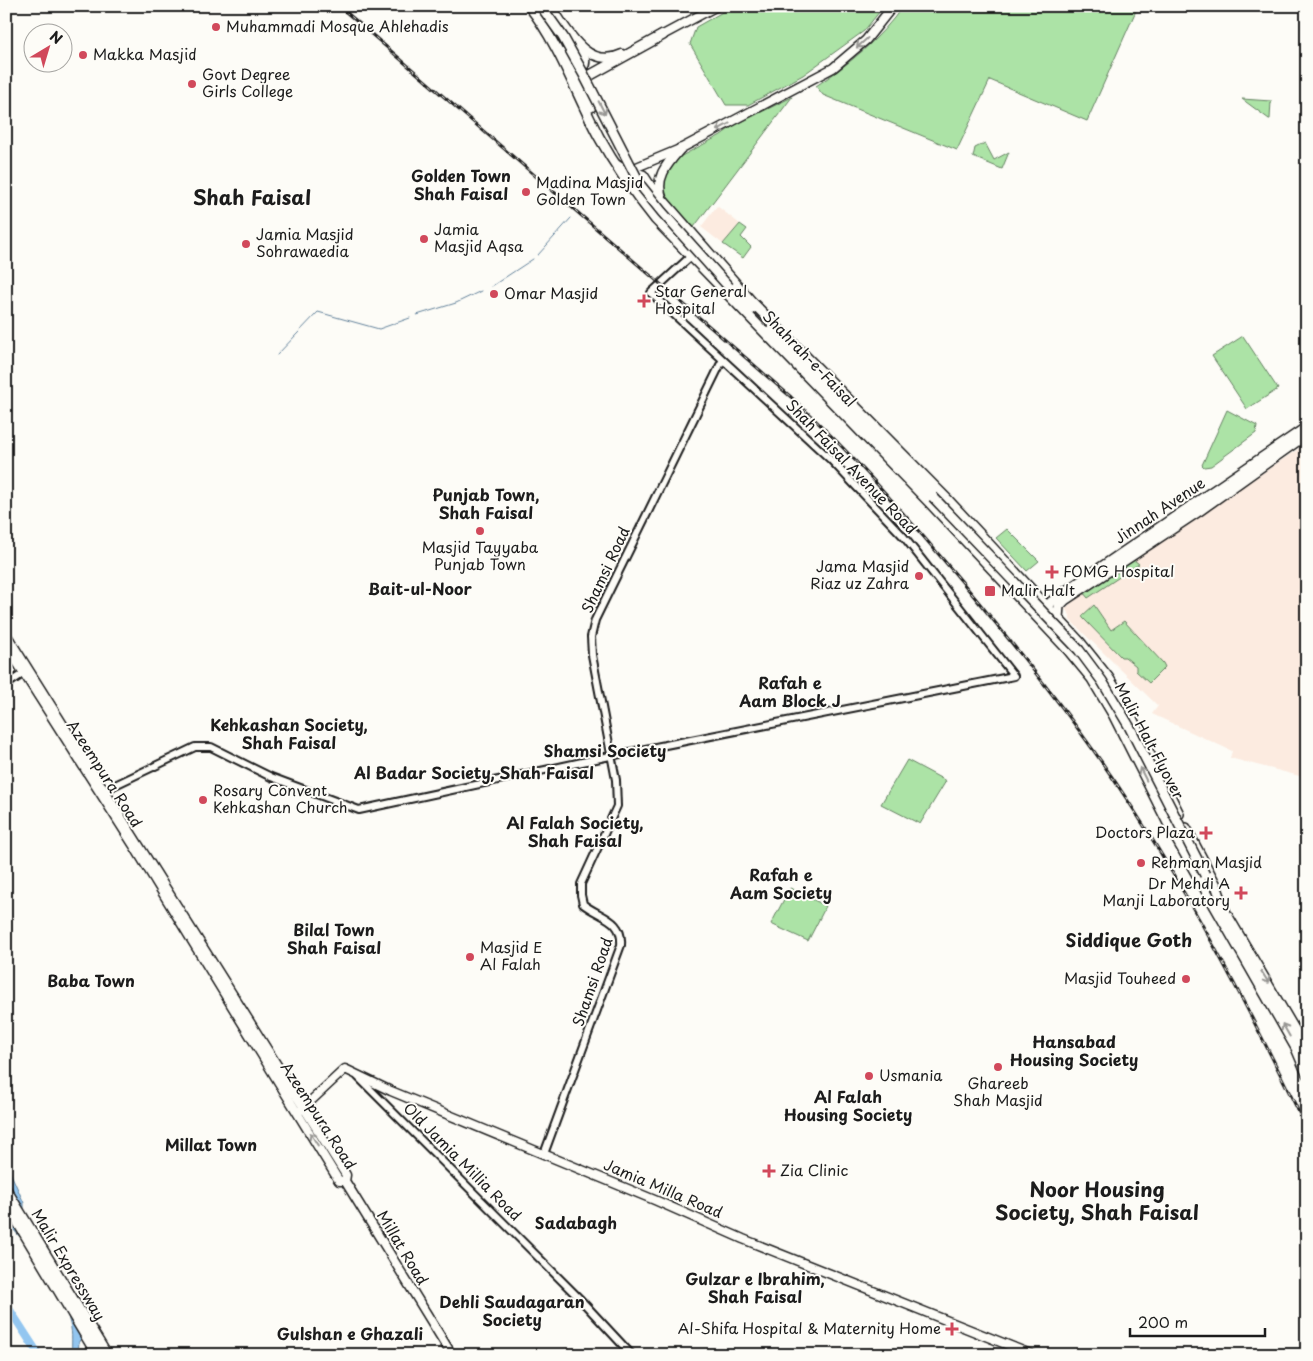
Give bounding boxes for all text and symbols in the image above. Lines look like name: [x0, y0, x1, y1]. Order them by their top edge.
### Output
place label: Muhammadi Mosque Ahlehadis: [226, 14, 449, 37]
marker: Muhammadi Mosque Ahlehadis: [210, 21, 222, 33]
north arrow: [22, 22, 72, 72]
text: N: [45, 26, 67, 49]
one-way arrow: [855, 37, 868, 49]
place label: Makka Masjid: [93, 42, 197, 65]
marker: Makka Masjid: [77, 49, 89, 61]
place label: Govt Degree Girls College: [202, 62, 293, 102]
marker: Govt Degree Girls College: [186, 78, 198, 90]
one-way arrow: [598, 100, 607, 115]
one-way arrow: [716, 122, 731, 132]
district label: Golden Town Shah Faisal: [411, 163, 511, 205]
place label: Madina Masjid Golden Town: [536, 170, 643, 210]
district label: Shah Faisal: [193, 182, 311, 212]
marker: Madina Masjid Golden Town: [520, 186, 532, 198]
place label: Jamia Masjid Aqsa: [434, 217, 524, 257]
place label: Jamia Masjid Sohrawaedia: [256, 222, 354, 262]
marker: Jamia Masjid Aqsa: [418, 233, 430, 245]
marker: Jamia Masjid Sohrawaedia: [240, 238, 252, 250]
place label: Star General Hospital: [655, 279, 747, 319]
place label: Omar Masjid: [504, 281, 598, 304]
marker: Omar Masjid: [488, 288, 500, 300]
marker: Star General Hospital: [637, 294, 651, 308]
street label: Shahrah-e-Faisal: [758, 304, 862, 412]
street label: Shah Faisal Avenue Road: [781, 393, 923, 539]
street label: Jinnah Avenue: [1109, 471, 1209, 549]
district label: Punjab Town, Shah Faisal: [433, 482, 539, 524]
street label: Shamsi Road: [575, 522, 635, 616]
marker: Masjid Tayyaba Punjab Town: [474, 525, 486, 537]
place label: Masjid Tayyaba Punjab Town: [422, 535, 539, 575]
place label: Jama Masjid Riaz uz Zahra: [810, 554, 910, 594]
place label: FOMG Hospital: [1063, 559, 1174, 582]
marker: FOMG Hospital: [1045, 565, 1059, 579]
marker: Jama Masjid Riaz uz Zahra: [913, 570, 925, 582]
district label: Bait-ul-Noor: [368, 576, 473, 600]
place label: Malir Halt: [1001, 578, 1075, 601]
marker: Malir Halt: [983, 584, 997, 598]
district label: Rafah e Aam Block J: [738, 670, 841, 712]
street label: Malir Halt Flyover: [1110, 678, 1191, 803]
district label: Kehkashan Society, Shah Faisal: [210, 712, 368, 754]
street label: Azeempura Road: [62, 715, 149, 831]
district label: Shamsi Society: [544, 738, 666, 762]
district label: Al Badar Society, Shah Faisal: [353, 760, 594, 784]
one-way arrow: [1138, 766, 1148, 781]
place label: Rosary Convent Kehkashan Church: [213, 778, 348, 818]
marker: Rosary Convent Kehkashan Church: [197, 794, 209, 806]
district label: Al Falah Society, Shah Faisal: [506, 810, 644, 852]
place label: Doctors Plaza: [1095, 820, 1196, 843]
marker: Doctors Plaza: [1199, 826, 1213, 840]
place label: Rehman Masjid: [1151, 850, 1262, 873]
marker: Rehman Masjid: [1135, 857, 1147, 869]
district label: Rafah e Aam Society: [729, 862, 832, 904]
place label: Dr Mehdi A Manji Laboratory: [1103, 871, 1230, 911]
marker: Dr Mehdi A Manji Laboratory: [1234, 886, 1248, 900]
district label: Bilal Town Shah Faisal: [287, 917, 381, 959]
district label: Siddique Goth: [1066, 926, 1192, 953]
street label: Shamsi Road: [566, 934, 618, 1029]
place label: Masjid E Al Falah: [480, 935, 543, 975]
marker: Masjid E Al Falah: [464, 951, 476, 963]
place label: Masjid Touheed: [1064, 966, 1176, 989]
district label: Baba Town: [47, 968, 135, 992]
one-way arrow: [1261, 970, 1271, 984]
marker: Masjid Touheed: [1180, 973, 1192, 985]
one-way arrow: [1280, 1023, 1290, 1038]
district label: Hansabad Housing Society: [1010, 1029, 1138, 1071]
street label: Azeempura Road: [276, 1057, 363, 1173]
marker: Ghareeb Shah Masjid: [992, 1061, 1004, 1073]
place label: Usmania: [879, 1063, 943, 1086]
marker: Usmania: [863, 1070, 875, 1082]
place label: Ghareeb Shah Masjid: [953, 1071, 1043, 1111]
district label: Al Falah Housing Society: [784, 1084, 912, 1126]
street label: Old Jamia Millia Road: [399, 1097, 527, 1225]
district label: Millat Town: [165, 1132, 257, 1156]
one-way arrow: [308, 1133, 318, 1147]
street label: Jamia Milla Road: [601, 1152, 727, 1223]
place label: Zia Clinic: [780, 1158, 848, 1181]
marker: Zia Clinic: [762, 1164, 776, 1178]
district label: Noor Housing Society, Shah Faisal: [995, 1174, 1199, 1227]
street label: Malir Expressway: [27, 1204, 112, 1325]
street label: Millat Road: [372, 1205, 435, 1289]
district label: Sadabagh: [535, 1210, 617, 1234]
district label: Gulzar e Ibrahim, Shah Faisal: [685, 1266, 825, 1308]
district label: Dehli Saudagaran Society: [439, 1289, 585, 1331]
scale bar: [1130, 1306, 1266, 1338]
text: 200 m: [1138, 1310, 1188, 1333]
place label: Al-Shifa Hospital & Maternity Home: [678, 1316, 941, 1339]
district label: Gulshan e Ghazali: [277, 1321, 424, 1345]
marker: Al-Shifa Hospital & Maternity Home: [945, 1322, 959, 1336]

